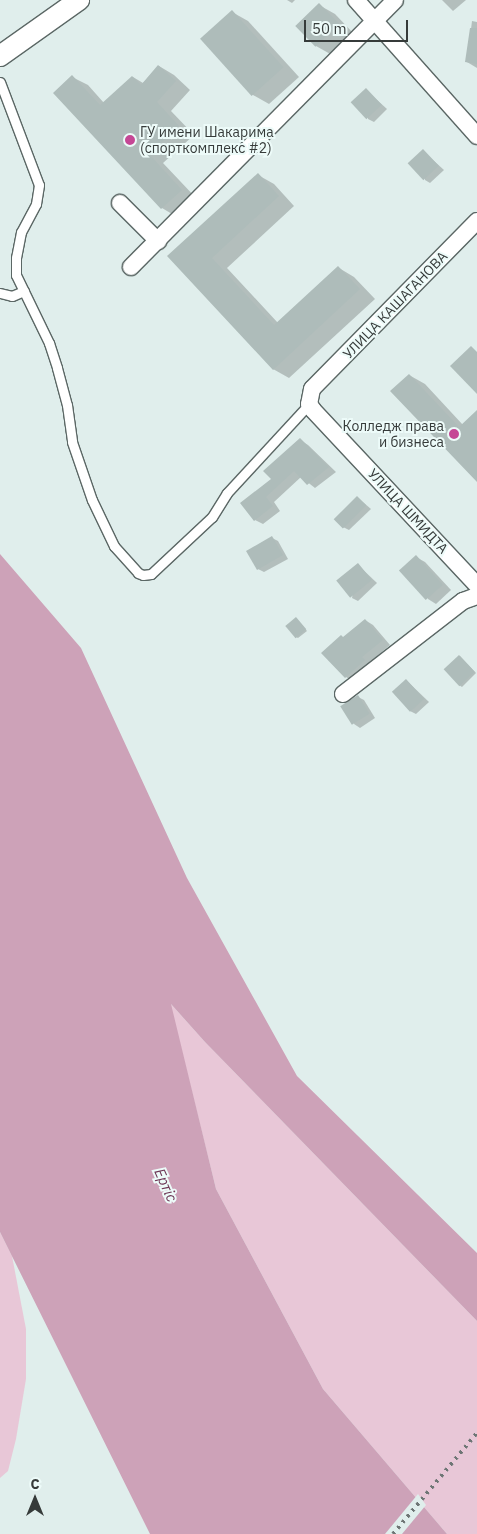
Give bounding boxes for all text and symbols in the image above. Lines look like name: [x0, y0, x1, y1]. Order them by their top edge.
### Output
scale bar: [307, 10, 411, 42]
text: 50 m: [312, 19, 347, 38]
place label: ГУ имени Шакарима (спорткомплекс #2): [140, 124, 274, 156]
marker: ГУ имени Шакарима (спорткомплекс #2): [124, 134, 136, 146]
street label: УЛИЦА КАШАГАНОВА: [339, 248, 451, 362]
place label: Колледж права и бизнеса: [343, 418, 444, 451]
marker: Колледж права и бизнеса: [448, 428, 460, 440]
street label: УЛИЦА ШМИДТА: [364, 465, 452, 557]
water label: Ертіс: [151, 1166, 181, 1204]
north arrow: [10, 1474, 60, 1524]
text: С: [30, 1475, 40, 1493]

